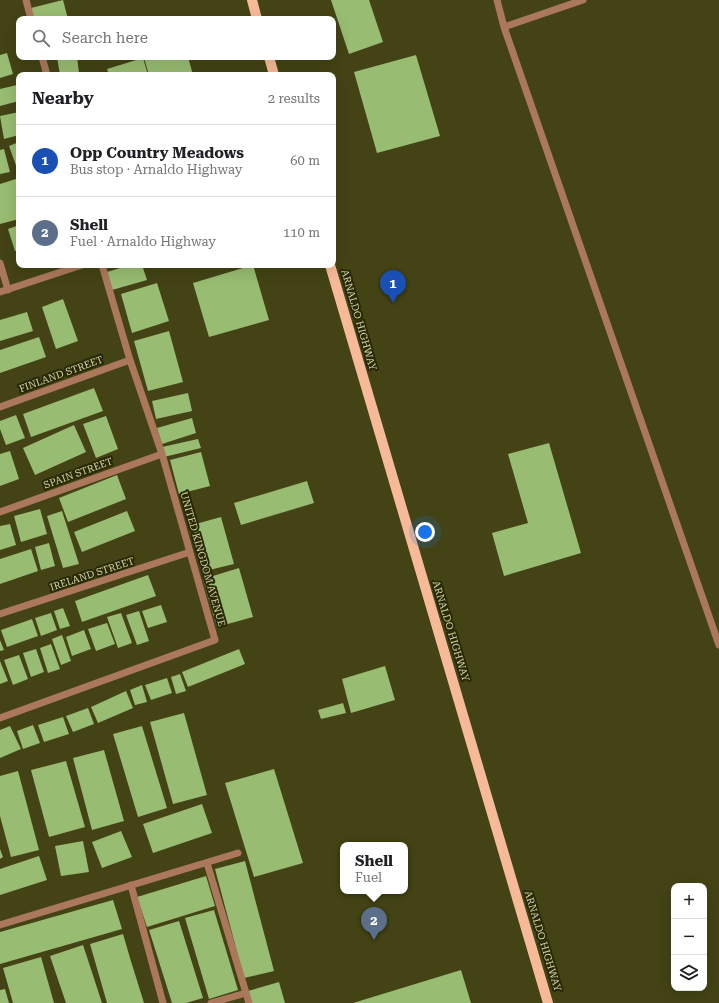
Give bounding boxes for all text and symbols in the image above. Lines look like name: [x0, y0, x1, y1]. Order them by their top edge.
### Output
search box: [16, 16, 336, 60]
icon: search: [30, 27, 52, 49]
text: Search here: [62, 29, 148, 47]
text: Nearby: [32, 88, 94, 108]
text: 2 results: [268, 91, 320, 106]
text: Opp Country Meadows: [70, 144, 244, 162]
text: 1: [41, 153, 49, 168]
text: 60 m: [290, 153, 320, 168]
text: Bus stop · Arnaldo Highway: [70, 162, 242, 177]
text: Shell: [70, 216, 108, 234]
text: 2: [41, 225, 49, 240]
text: 110 m: [283, 225, 320, 240]
text: Fuel · Arnaldo Highway: [70, 234, 216, 249]
street label: ARNALDO HIGHWAY: [339, 268, 379, 372]
pin: 1: [380, 270, 406, 303]
street label: FINLAND STREET: [18, 354, 105, 394]
street label: SPAIN STREET: [42, 455, 114, 491]
street label: UNITED KINGDOM AVENUE: [178, 490, 228, 628]
your location: [415, 522, 435, 542]
street label: IRELAND STREET: [49, 555, 136, 593]
street label: ARNALDO HIGHWAY: [430, 579, 472, 683]
popup: [340, 842, 408, 894]
text: Shell: [355, 852, 393, 870]
text: Fuel: [355, 870, 382, 885]
map controls: [671, 883, 707, 991]
button: +: [671, 883, 707, 919]
street label: ARNALDO HIGHWAY: [522, 889, 564, 993]
pin: 2: [361, 907, 387, 940]
button: −: [671, 919, 707, 955]
button: layers: [671, 955, 707, 991]

